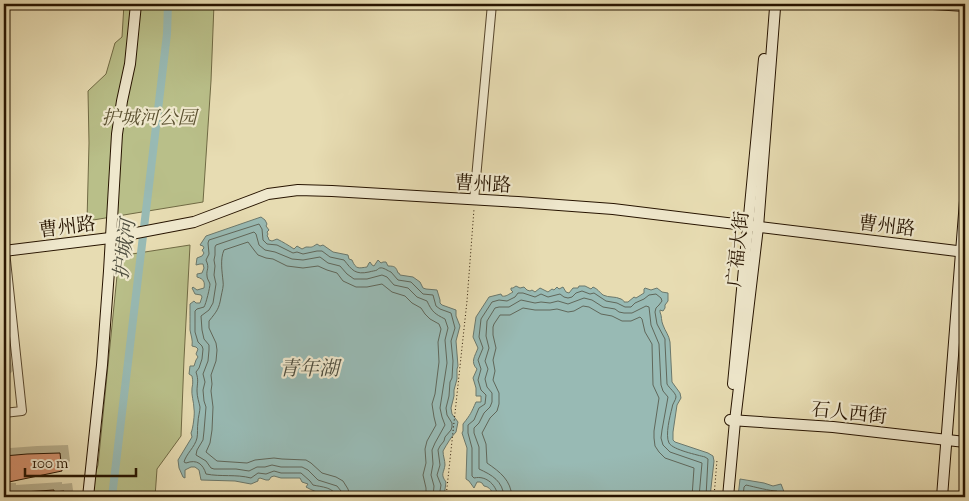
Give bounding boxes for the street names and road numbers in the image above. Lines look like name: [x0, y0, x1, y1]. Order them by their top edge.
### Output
street label: 曹州路: [454, 171, 512, 200]
street label: 广福大街: [722, 210, 757, 288]
street label: 曹州路: [857, 211, 917, 244]
street label: 曹州路: [37, 212, 97, 245]
street label: 石人西街: [810, 397, 888, 432]

